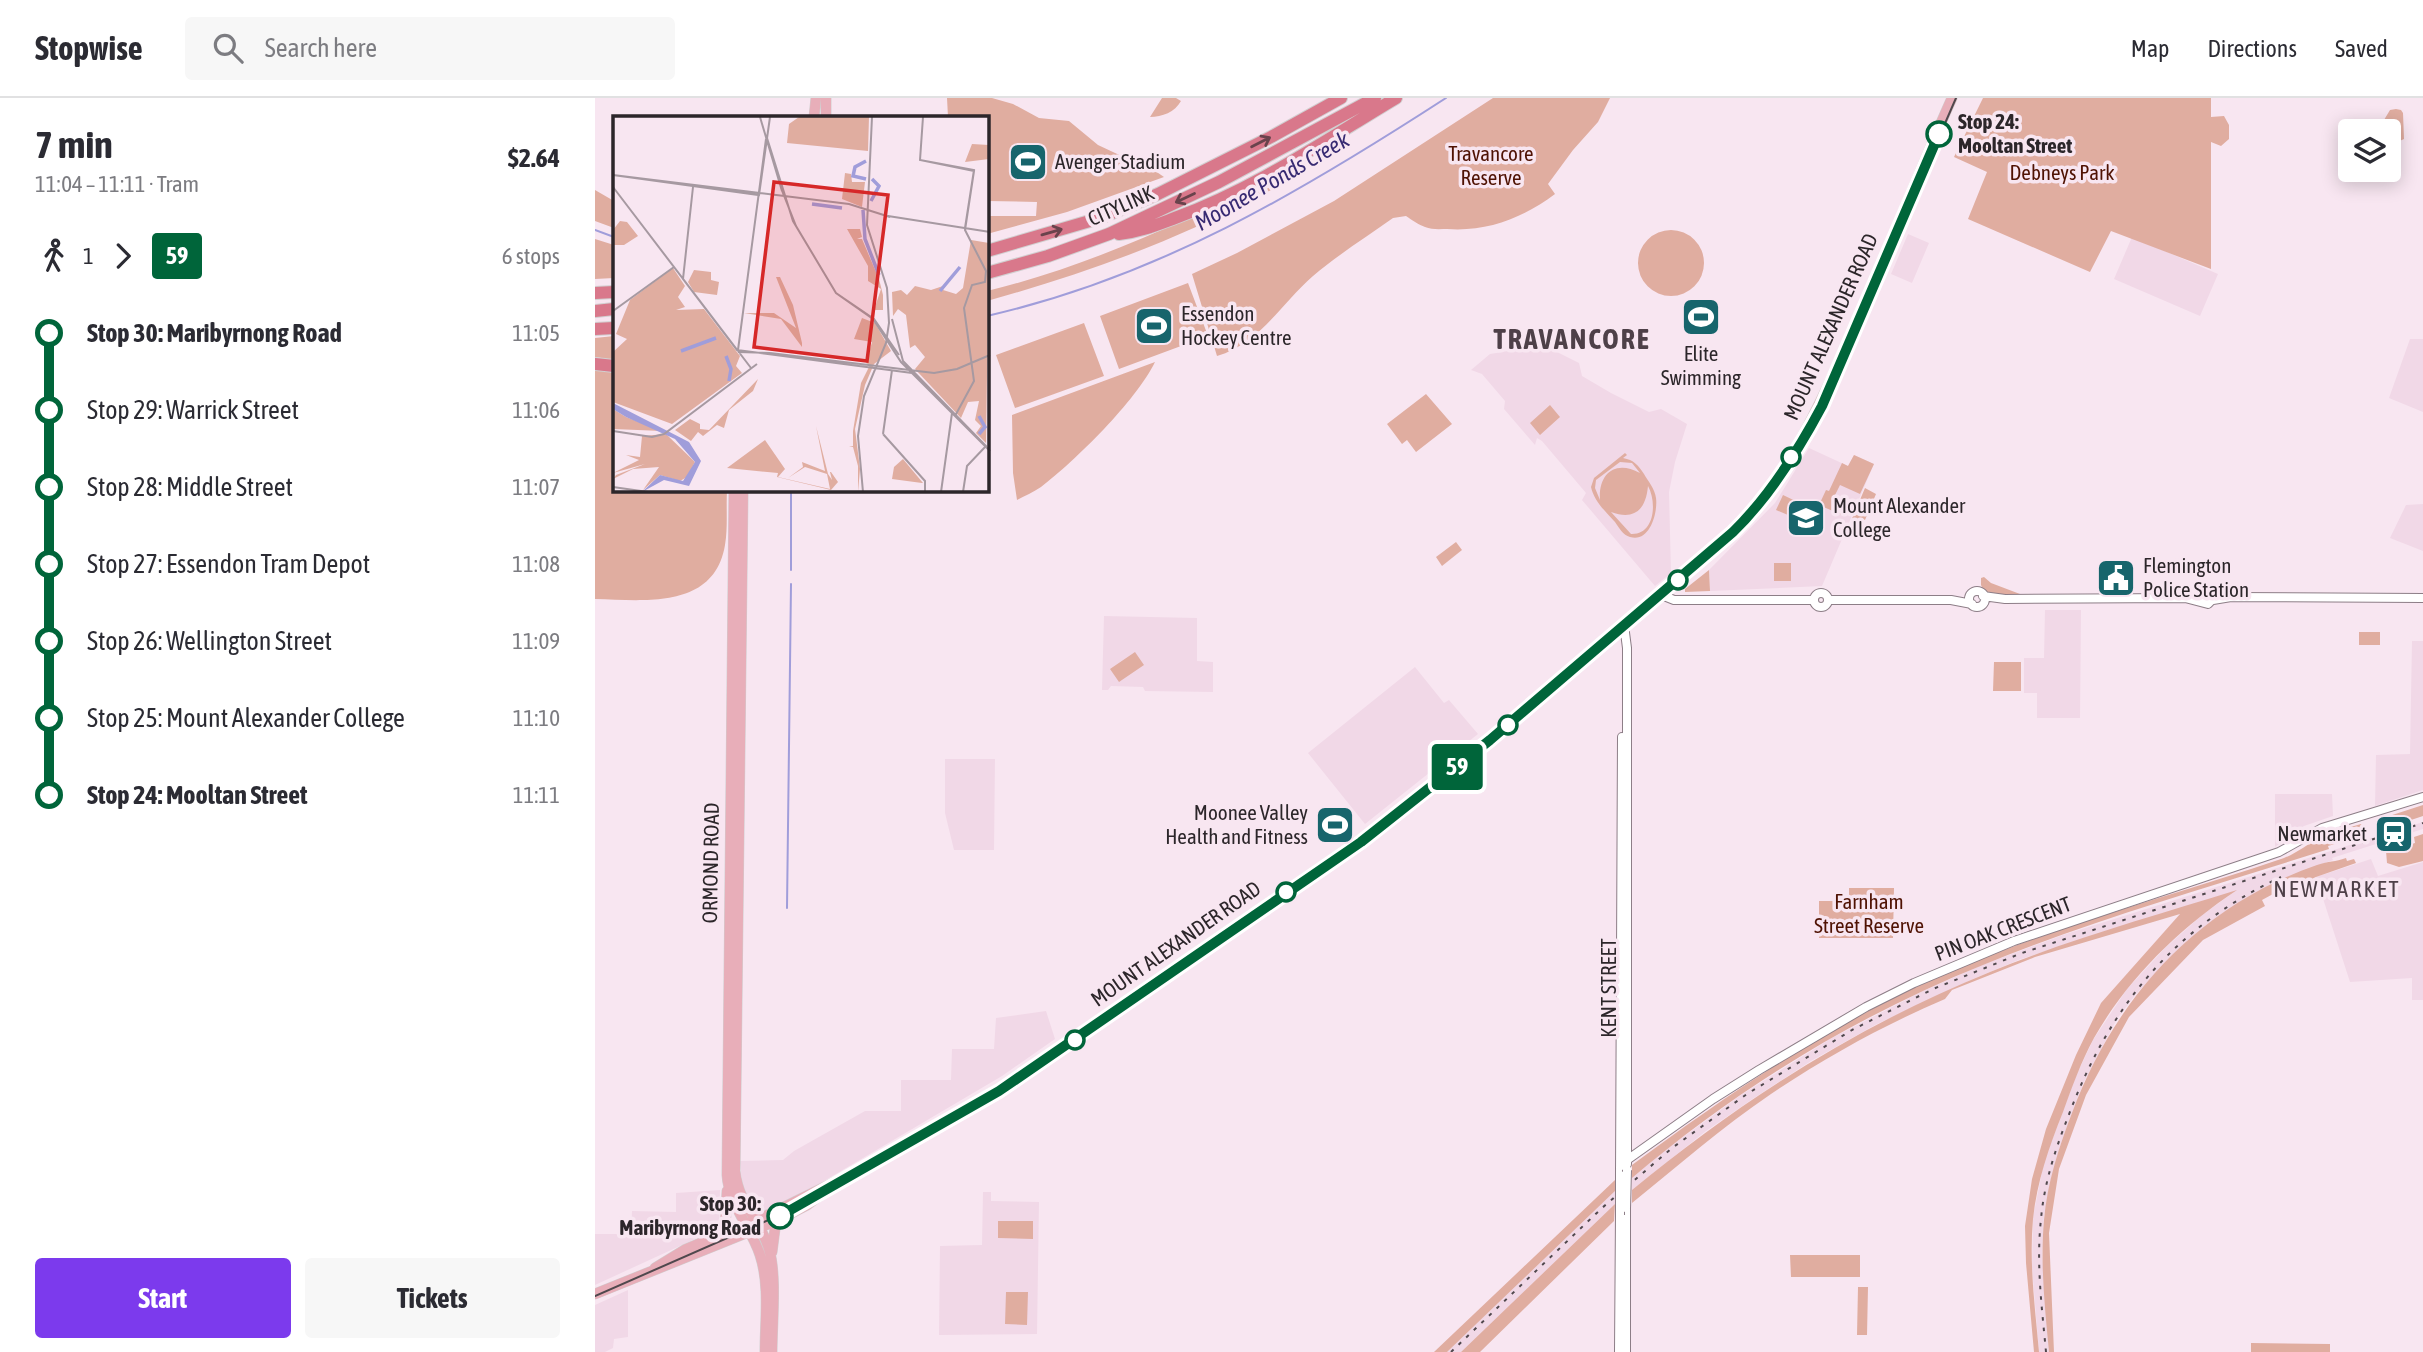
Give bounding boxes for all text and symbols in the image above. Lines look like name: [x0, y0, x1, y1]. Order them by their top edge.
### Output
search box: [185, 17, 675, 80]
text: Stopwise: [35, 29, 143, 67]
icon: search: [209, 29, 247, 67]
text: Search here: [265, 33, 377, 63]
text: Map: [2131, 35, 2169, 62]
text: Directions: [2207, 35, 2297, 62]
text: Saved: [2335, 35, 2388, 62]
place label: Stop 24: Mooltan Street: [1958, 109, 2072, 157]
inset map: [613, 116, 989, 492]
map controls: [2338, 119, 2401, 182]
button: layers: [2338, 119, 2401, 182]
marker: Stop 24: Mooltan Street: [1926, 121, 1952, 147]
text: 7 min: [35, 123, 113, 166]
water label: Moonee Ponds Creek: [1190, 126, 1355, 236]
one-way arrow: [1250, 134, 1271, 148]
sports icon: Avenger Stadium: [1007, 141, 1049, 183]
park label: Travancore Reserve: [1448, 141, 1534, 189]
text: $2.64: [508, 143, 560, 173]
place label: Avenger Stadium: [1055, 149, 1185, 173]
park label: Debneys Park: [2010, 160, 2114, 184]
text: 11:04 – 11:11 · Tram: [35, 171, 199, 197]
street label: CITYLINK: [1084, 180, 1158, 230]
one-way arrow: [1175, 192, 1196, 206]
one-way arrow: [1041, 225, 1063, 238]
street label: MOUNT ALEXANDER ROAD: [1778, 230, 1882, 423]
icon: walk: [35, 237, 73, 275]
icon: forward: [104, 237, 142, 275]
text: 59: [166, 242, 188, 269]
text: 1: [83, 243, 94, 269]
text: 6 stops: [502, 243, 560, 269]
sports icon: Elite Swimming: [1680, 296, 1722, 338]
place label: Essendon Hockey Centre: [1181, 301, 1291, 349]
sports icon: Essendon Hockey Centre: [1133, 305, 1175, 347]
text: Stop 30: Maribyrnong Road: [87, 318, 342, 348]
text: 11:05: [512, 320, 560, 346]
district label: TRAVANCORE: [1493, 323, 1651, 355]
place label: Elite Swimming: [1661, 341, 1741, 389]
text: Stop 29: Warrick Street: [87, 395, 299, 425]
text: 11:06: [512, 397, 560, 423]
unlabelled marker: [1781, 447, 1801, 467]
text: Stop 28: Middle Street: [87, 472, 293, 502]
text: 11:07: [512, 474, 560, 500]
place label: Mount Alexander College: [1833, 493, 1966, 541]
school or university icon: Mount Alexander College: [1785, 497, 1827, 539]
text: Stop 27: Essendon Tram Depot: [87, 549, 370, 579]
text: 11:08: [512, 551, 560, 577]
place label: Flemington Police Station: [2143, 553, 2249, 601]
public building icon: Flemington Police Station: [2095, 557, 2137, 599]
unlabelled marker: [1668, 570, 1688, 590]
text: Stop 26: Wellington Street: [87, 626, 332, 656]
text: 11:09: [512, 628, 560, 654]
text: Stop 25: Mount Alexander College: [87, 703, 405, 733]
text: 11:10: [513, 705, 560, 731]
unlabelled marker: [1498, 715, 1518, 735]
line badge: 59: [1425, 744, 1489, 790]
text: 59: [1446, 753, 1468, 780]
text: Stop 24: Mooltan Street: [87, 780, 307, 810]
text: 11:11: [513, 782, 560, 808]
place label: Moonee Valley Health and Fitness: [1165, 800, 1308, 848]
street label: ORMOND ROAD: [697, 802, 723, 924]
sports icon: Moonee Valley Health and Fitness: [1314, 804, 1356, 846]
station icon: Newmarket: [2373, 813, 2415, 855]
place label: Newmarket: [2277, 821, 2367, 845]
street label: MOUNT ALEXANDER ROAD: [1086, 876, 1265, 1011]
district label: NEWMARKET: [2273, 876, 2401, 902]
unlabelled marker: [1276, 882, 1296, 902]
park label: Farnham Street Reserve: [1814, 889, 1924, 937]
street label: PIN OAK CRESCENT: [1931, 891, 2074, 965]
street label: KENT STREET: [1596, 938, 1620, 1038]
unlabelled marker: [1065, 1030, 1085, 1050]
place label: Stop 30: Maribyrnong Road: [619, 1191, 761, 1239]
marker: Stop 30: Maribyrnong Road: [767, 1203, 793, 1229]
button: Start: [35, 1258, 291, 1338]
button: Tickets: [305, 1258, 560, 1338]

